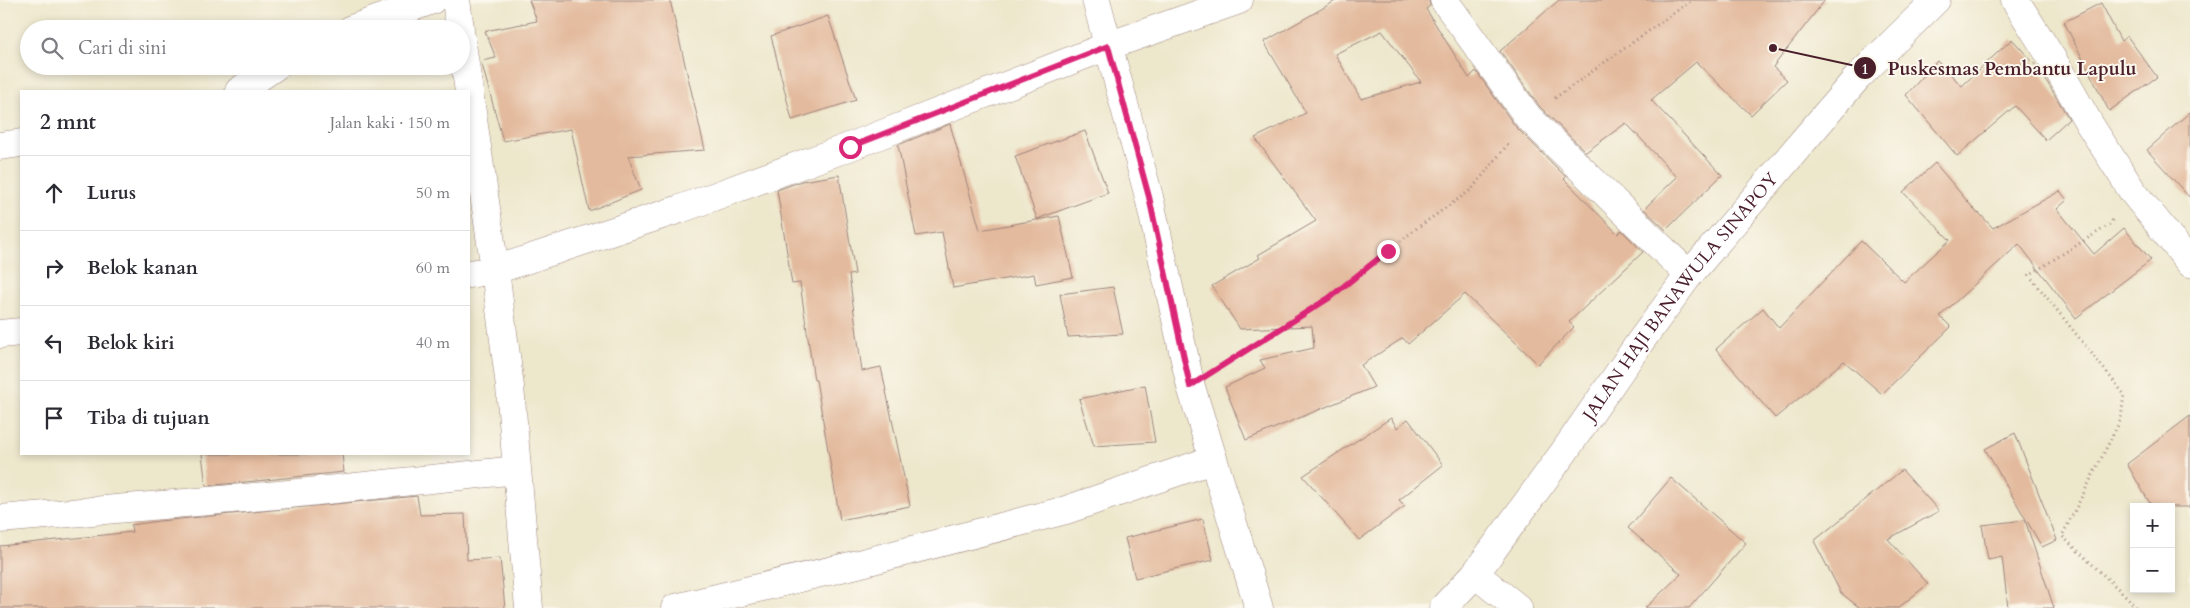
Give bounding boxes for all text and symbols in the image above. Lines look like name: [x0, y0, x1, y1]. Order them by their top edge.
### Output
search box: [20, 20, 470, 75]
icon: search: [38, 34, 66, 62]
text: Cari di sini: [78, 35, 167, 61]
callout: Puskesmas Pembantu Lapulu: [1852, 51, 2146, 85]
text: Puskesmas Pembantu Lapulu: [1887, 56, 2137, 82]
text: 1: [1861, 59, 1869, 79]
text: 2 mnt: [40, 108, 96, 137]
text: Jalan kaki · 150 m: [330, 112, 450, 134]
route start: [839, 136, 862, 159]
street label: JALAN HAJI BANAWULA SINAPOY: [1576, 167, 1784, 428]
icon: ahead: [40, 179, 68, 207]
text: Lurus: [87, 180, 136, 206]
text: 50 m: [416, 182, 450, 204]
route end: [1377, 240, 1400, 263]
icon: right: [40, 254, 68, 282]
text: Belok kanan: [87, 255, 198, 281]
text: 60 m: [416, 257, 450, 279]
icon: left: [40, 329, 68, 357]
text: Belok kiri: [87, 330, 174, 356]
text: 40 m: [416, 332, 450, 354]
icon: arrive: [40, 404, 68, 432]
text: Tiba di tujuan: [87, 405, 210, 431]
map controls: [2130, 503, 2175, 593]
button: +: [2130, 503, 2175, 548]
button: −: [2130, 548, 2175, 593]

